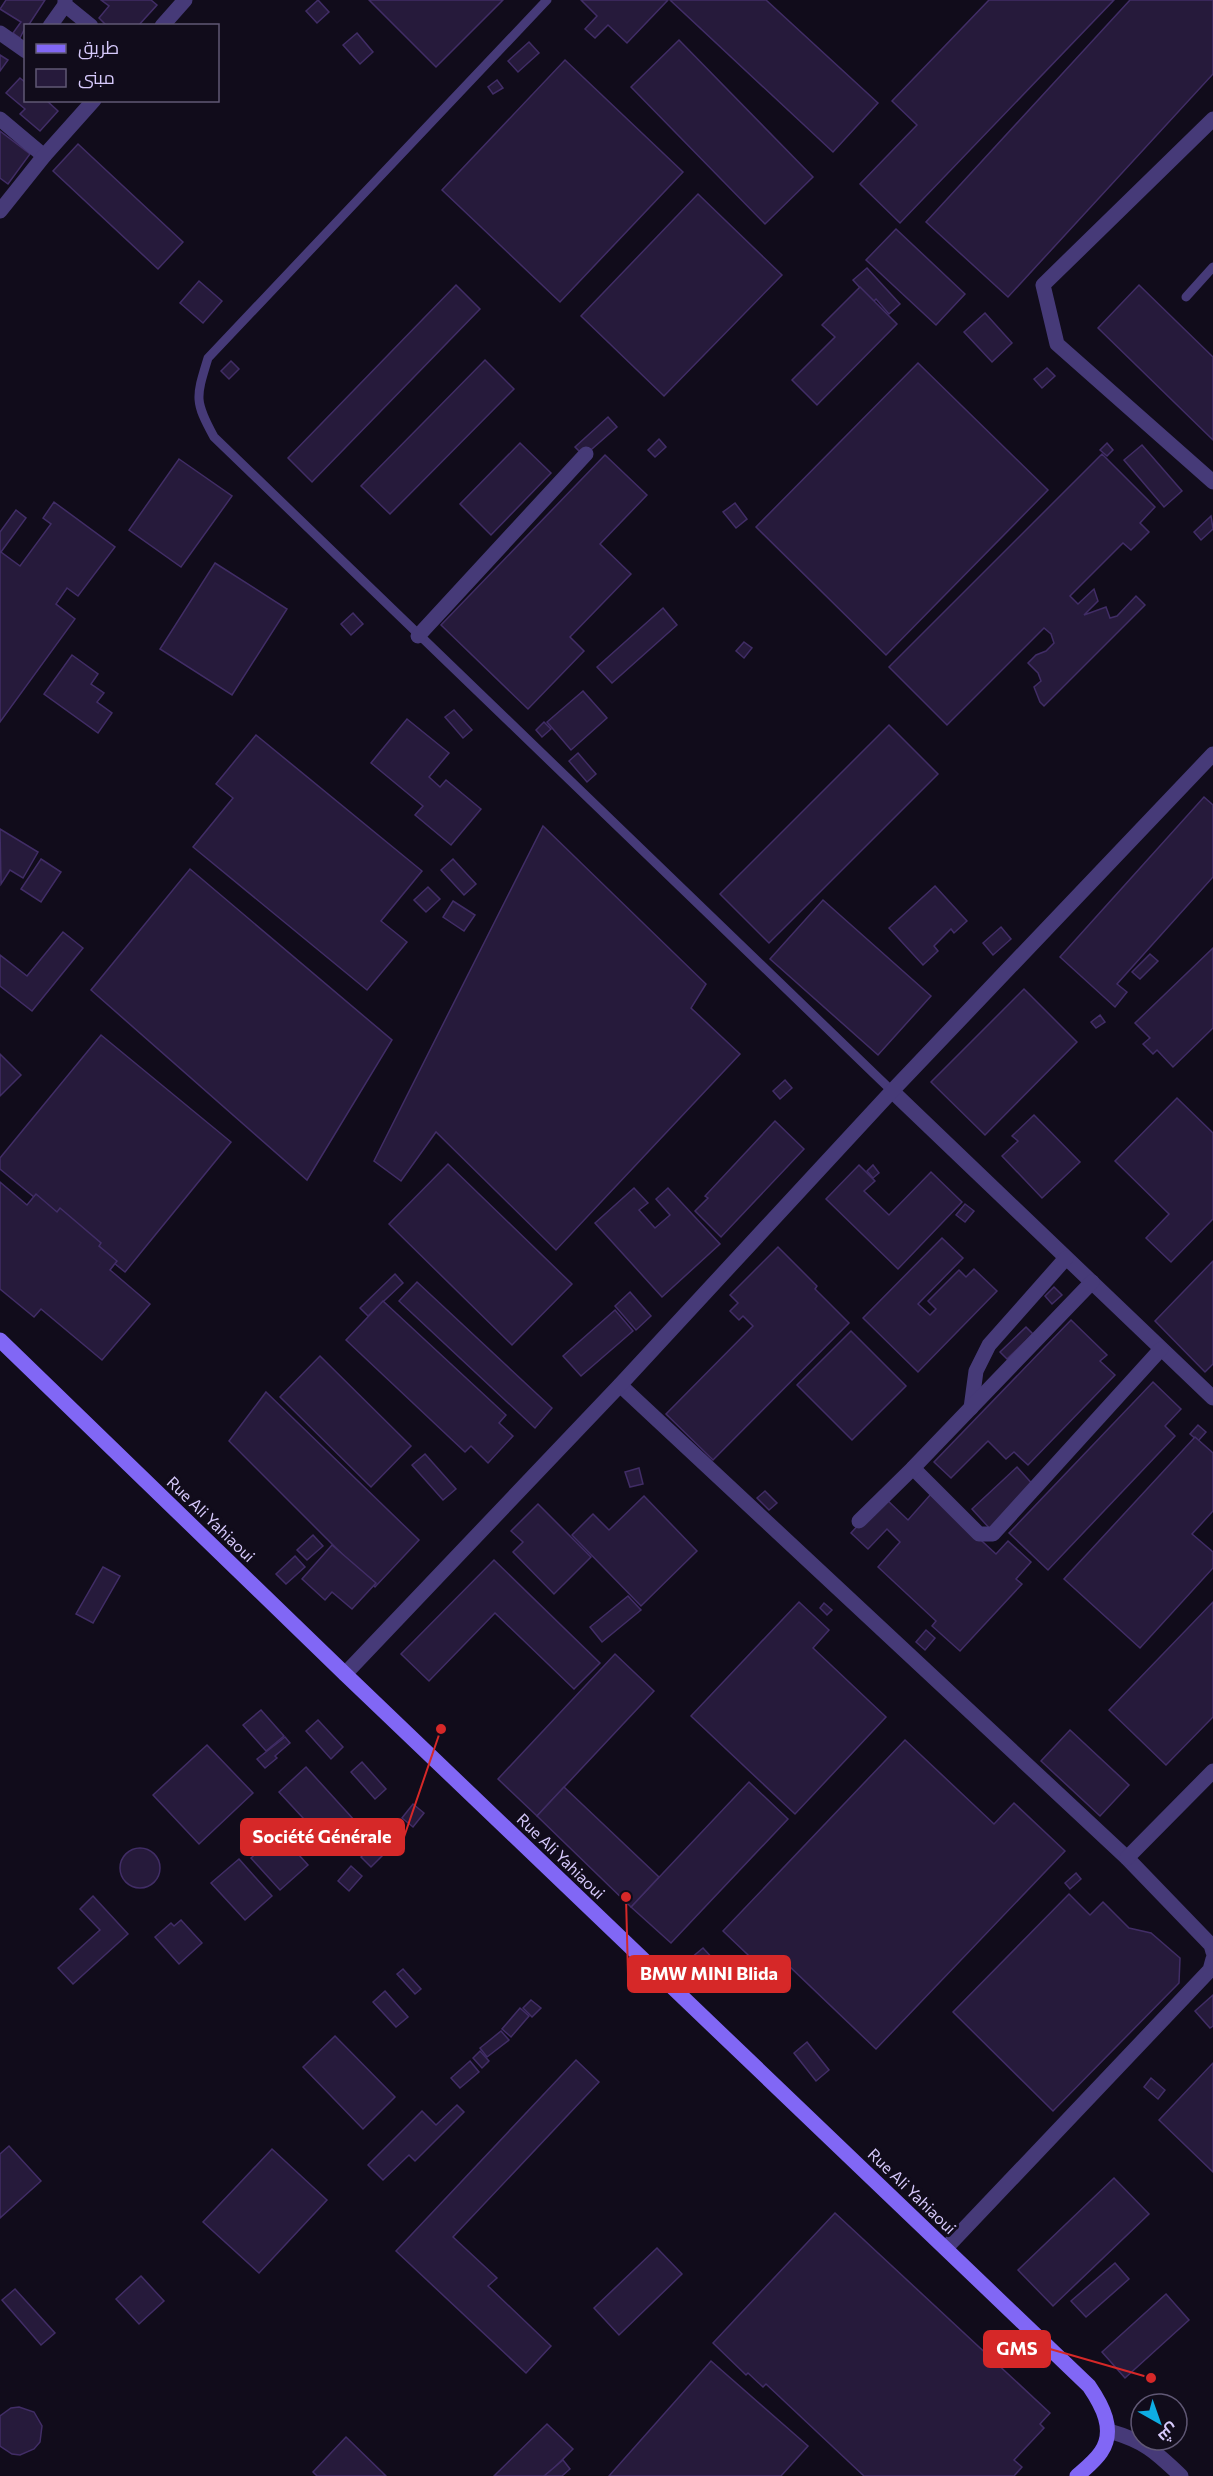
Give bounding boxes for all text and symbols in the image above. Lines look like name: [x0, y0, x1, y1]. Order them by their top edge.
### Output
legend: [24, 24, 219, 102]
text: طريق: [78, 36, 119, 60]
text: مبنى: [78, 66, 115, 89]
street label: Rue Ali Yahiaoui: [163, 1472, 259, 1565]
street label: Rue Ali Yahiaoui: [513, 1809, 609, 1902]
callout: Société Générale: [241, 1819, 404, 1855]
text: Société Générale: [253, 1825, 391, 1847]
callout: BMW MINI Blida: [628, 1956, 790, 1992]
text: BMW MINI Blida: [640, 1962, 778, 1984]
street label: Rue Ali Yahiaoui: [864, 2144, 960, 2237]
callout: GMS: [984, 2331, 1050, 2367]
text: GMS: [996, 2337, 1038, 2359]
north arrow: [1129, 2392, 1189, 2452]
text: ش: [1154, 2419, 1183, 2448]

